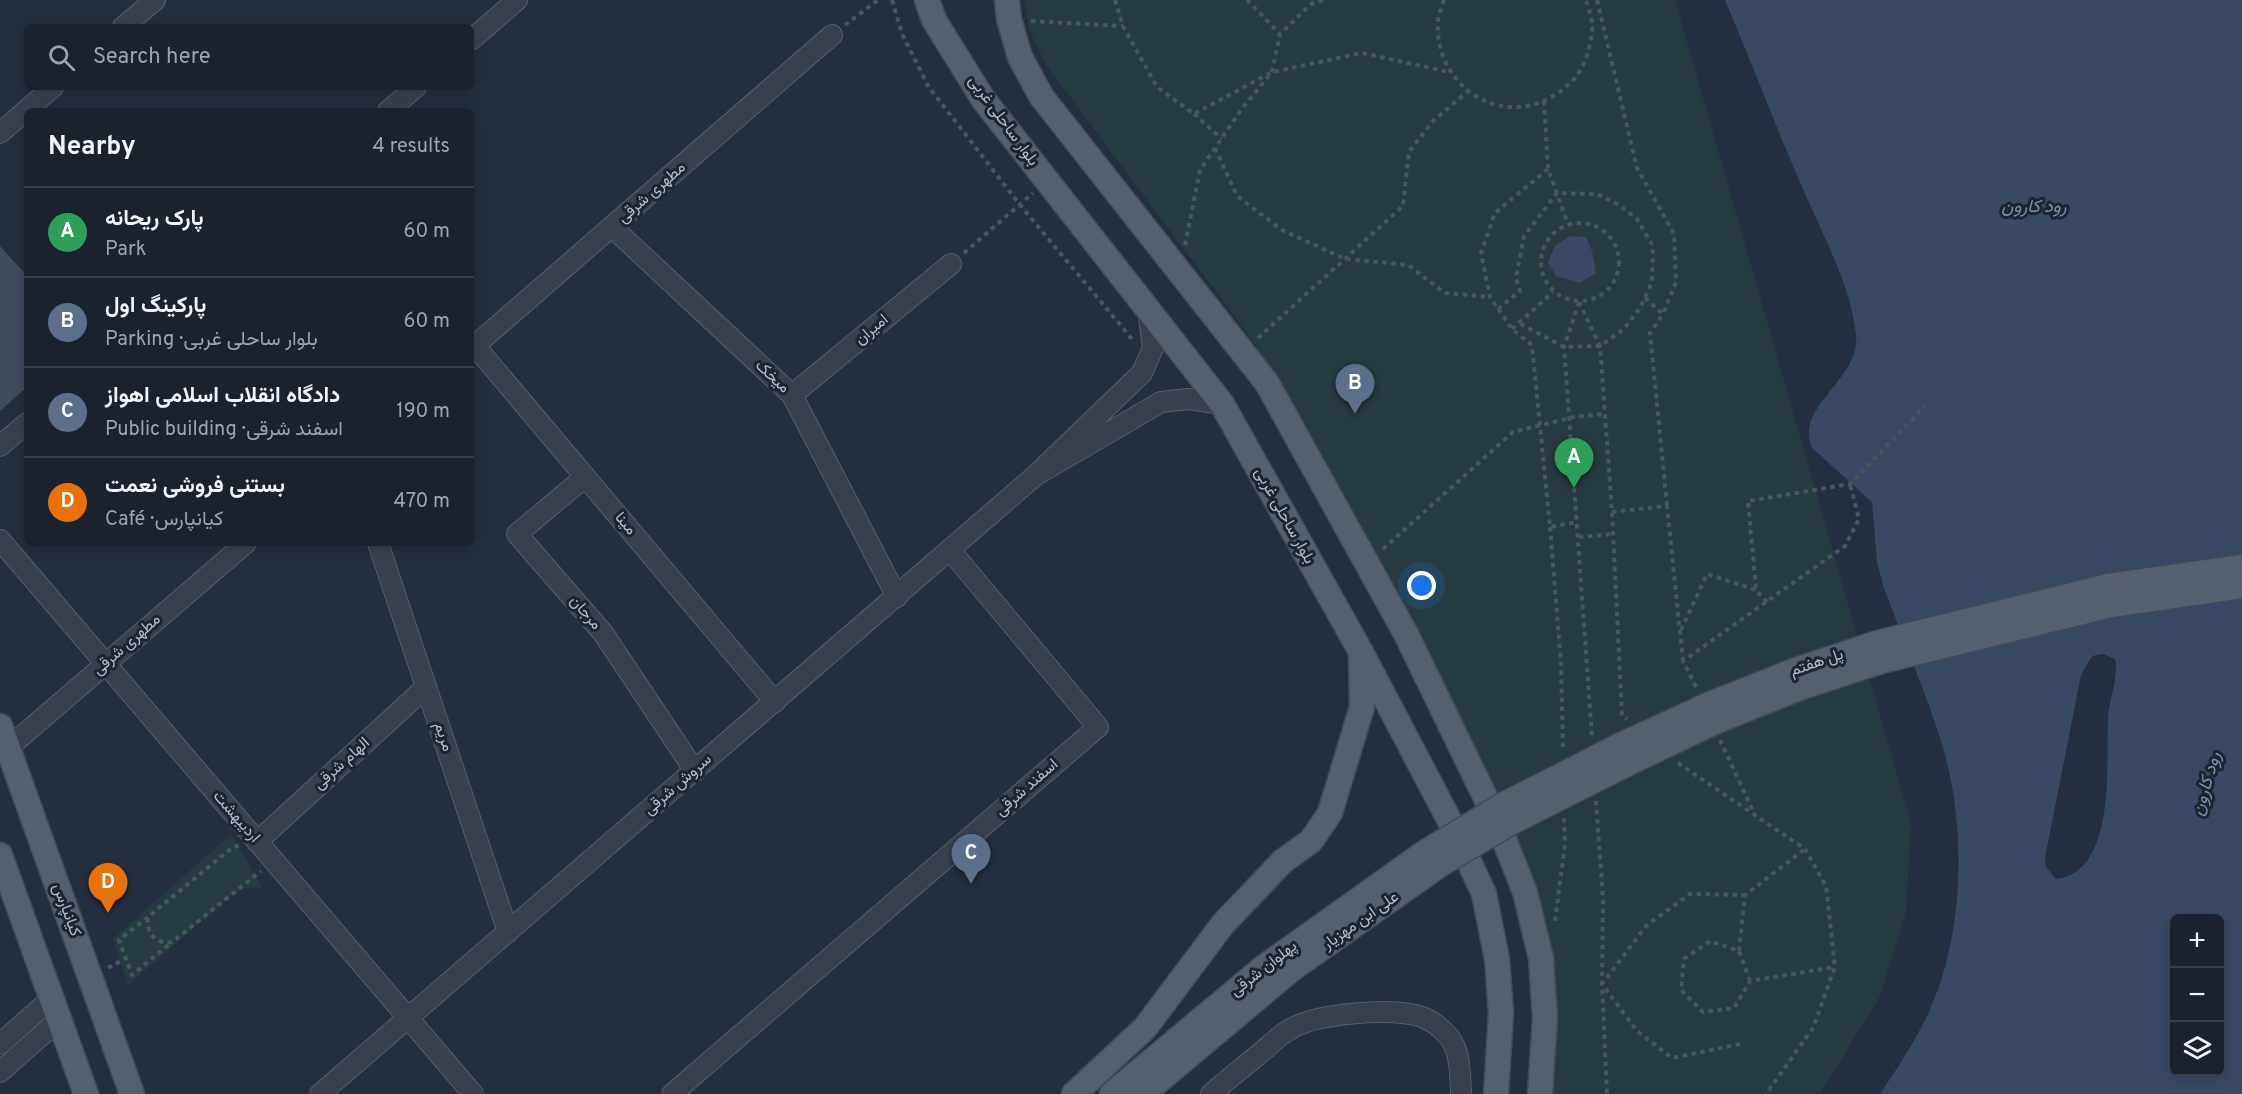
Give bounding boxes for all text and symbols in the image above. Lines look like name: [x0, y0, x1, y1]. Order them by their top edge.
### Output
search box: [24, 24, 474, 90]
icon: search: [45, 41, 78, 74]
text: Search here: [93, 44, 211, 71]
street label: بلوار ساحلی غربی: [963, 72, 1043, 170]
text: Nearby: [48, 131, 136, 164]
text: 4 results: [373, 134, 450, 160]
street label: مطهری شرقی: [614, 158, 690, 228]
water label: رود کارون: [2001, 196, 2067, 219]
text: پارک ریحانه: [105, 206, 204, 233]
text: A: [60, 219, 75, 245]
text: 60 m: [404, 219, 450, 245]
text: Park: [105, 237, 146, 263]
text: پارکینگ اول: [105, 293, 206, 320]
text: B: [61, 309, 74, 335]
text: 60 m: [404, 309, 450, 335]
street label: امیران: [851, 310, 893, 350]
text: Parking · بلوار ساحلی غربی: [105, 327, 318, 353]
street label: میخک: [750, 356, 794, 398]
pin: B: [1336, 364, 1374, 414]
text: دادگاه انقلاب اسلامی اهواز: [105, 383, 340, 410]
text: C: [61, 399, 74, 425]
text: 190 m: [396, 399, 450, 425]
text: Public building · اسفند شرقی: [105, 417, 343, 443]
pin: A: [1554, 438, 1594, 488]
street label: بلوار ساحلی غربی: [1249, 464, 1319, 568]
text: بستنی فروشی نعمت: [105, 473, 285, 500]
text: D: [60, 489, 75, 515]
text: 470 m: [393, 489, 450, 515]
text: Café · کیانپارس: [105, 507, 223, 533]
street label: مینا: [610, 508, 640, 540]
your location: [1407, 571, 1436, 600]
street label: مرجان: [565, 592, 605, 634]
street label: مطهری شرقی: [89, 610, 165, 680]
street label: پل هفتم: [1788, 645, 1846, 681]
street label: مریم: [429, 720, 457, 754]
street label: الهام شرقی: [310, 733, 374, 795]
water label: رود کارون: [2187, 749, 2227, 819]
street label: سروش شرقی: [640, 750, 716, 820]
street label: اسفند شرقی: [991, 755, 1063, 821]
street label: اردیبهشت: [208, 787, 264, 847]
pin: C: [952, 834, 990, 884]
pin: D: [88, 864, 128, 913]
street label: کیانپارس: [47, 881, 85, 939]
street label: علی ابن مهزیار: [1318, 887, 1403, 955]
map controls: [2170, 914, 2224, 1076]
button: +: [2170, 914, 2224, 968]
street label: پهلوان شرقی: [1226, 936, 1302, 1001]
button: −: [2170, 968, 2224, 1022]
button: layers: [2170, 1022, 2224, 1076]

